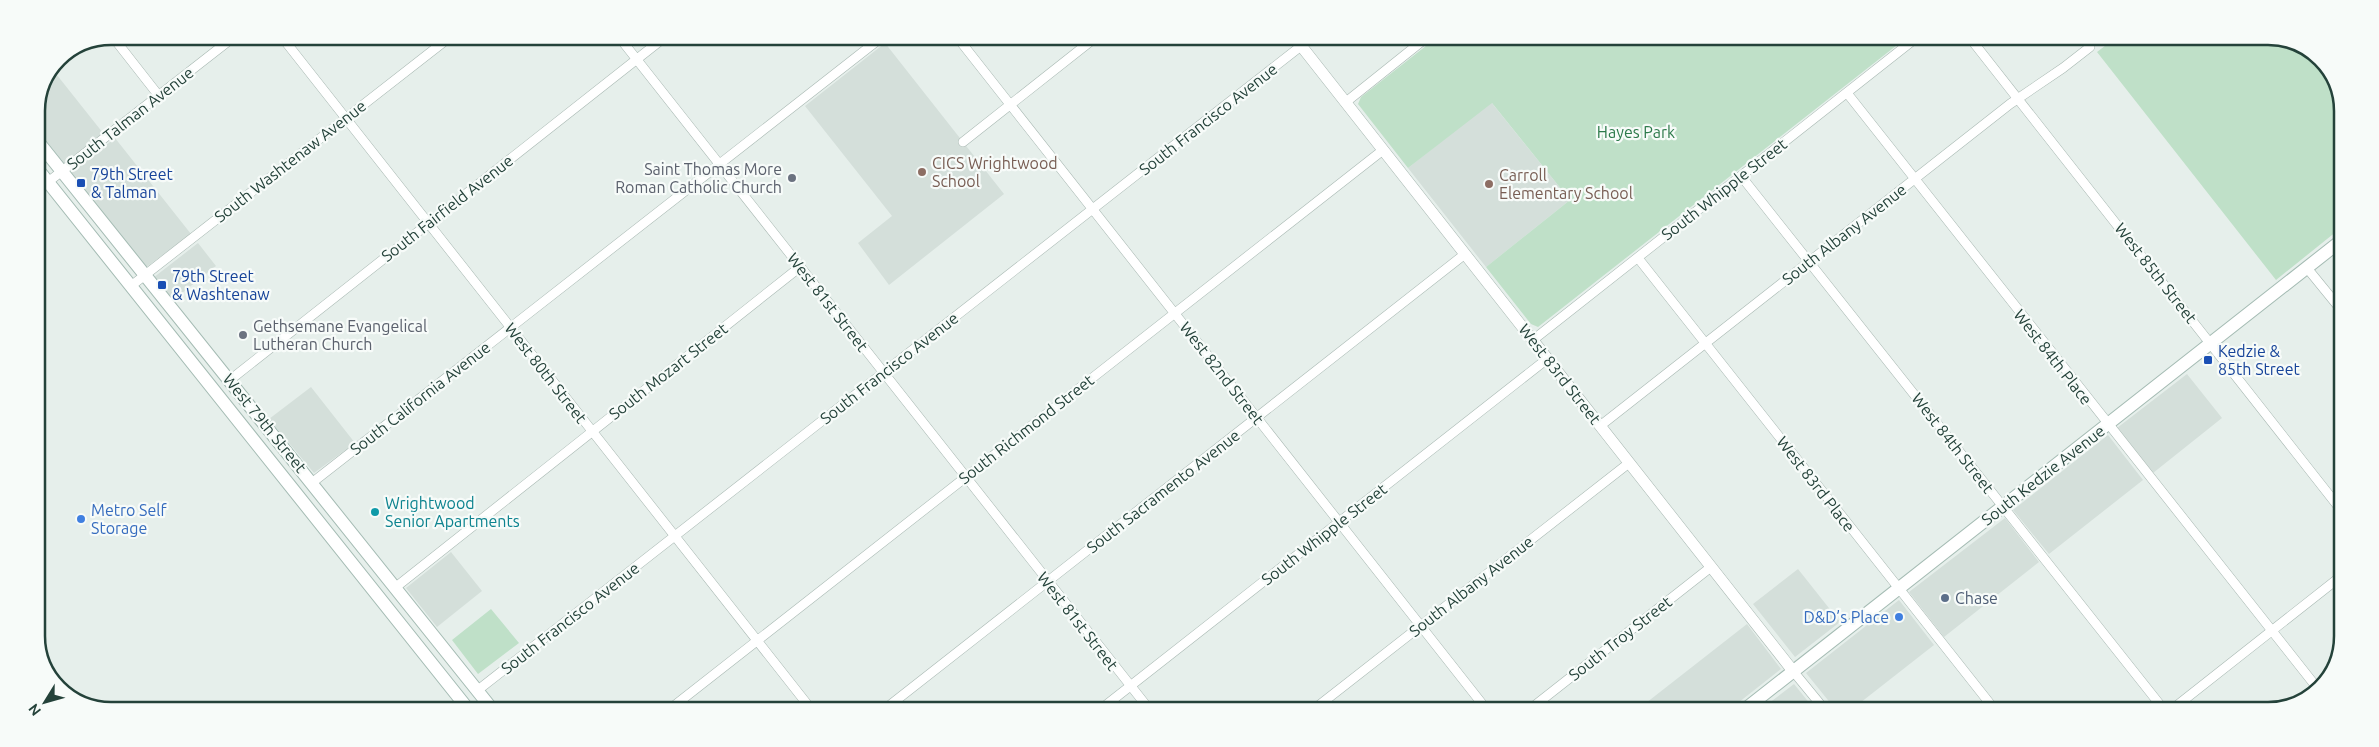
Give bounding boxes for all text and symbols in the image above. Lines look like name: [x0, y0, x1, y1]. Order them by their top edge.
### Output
street label: South Francisco Avenue: [1135, 60, 1281, 178]
street label: South Talman Avenue: [63, 63, 197, 173]
street label: South Washtenaw Avenue: [211, 96, 369, 226]
park label: Hayes Park: [1597, 123, 1675, 141]
street label: South Whipple Street: [1658, 134, 1791, 243]
street label: South Fairfield Avenue: [378, 151, 516, 265]
place label: CICS Wrightwood School: [932, 154, 1058, 190]
place label: Saint Thomas More Roman Catholic Church: [615, 160, 782, 196]
place label: 79th Street & Talman: [91, 165, 174, 201]
marker: CICS Wrightwood School: [916, 166, 928, 178]
place label: Carroll Elementary School: [1499, 166, 1633, 202]
marker: Saint Thomas More Roman Catholic Church: [786, 172, 798, 184]
marker: 79th Street & Talman: [75, 177, 87, 189]
marker: Carroll Elementary School: [1483, 178, 1495, 190]
street label: South Albany Avenue: [1778, 180, 1910, 288]
street label: West 85th Street: [2111, 219, 2201, 327]
street label: West 81st Street: [784, 249, 872, 355]
place label: 79th Street & Washtenaw: [172, 267, 270, 303]
marker: 79th Street & Washtenaw: [156, 279, 168, 291]
street label: West 84th Place: [2010, 306, 2096, 408]
street label: South Francisco Avenue: [816, 309, 962, 427]
place label: Gethsemane Evangelical Lutheran Church: [253, 317, 427, 353]
street label: West 82nd Street: [1176, 318, 1268, 428]
street label: West 80th Street: [501, 319, 591, 427]
street label: South Mozart Street: [605, 319, 731, 423]
street label: West 83rd Street: [1515, 320, 1605, 428]
marker: Gethsemane Evangelical Lutheran Church: [237, 329, 249, 341]
street label: South California Avenue: [347, 338, 493, 458]
place label: Kedzie & 85th Street: [2218, 342, 2301, 378]
marker: Kedzie & 85th Street: [2202, 354, 2214, 366]
street label: West 79th Street: [220, 370, 311, 477]
street label: South Richmond Street: [955, 370, 1098, 487]
street label: West 84th Street: [1908, 389, 1998, 497]
street label: South Kedzie Avenue: [1978, 421, 2108, 529]
street label: South Sacramento Avenue: [1083, 426, 1243, 556]
street label: West 83rd Place: [1773, 433, 1859, 535]
street label: South Whipple Street: [1258, 479, 1391, 588]
place label: Wrightwood Senior Apartments: [385, 494, 520, 530]
place label: Metro Self Storage: [91, 501, 168, 537]
marker: Wrightwood Senior Apartments: [369, 506, 381, 518]
marker: Metro Self Storage: [75, 513, 87, 525]
street label: South Albany Avenue: [1405, 532, 1537, 640]
street label: South Francisco Avenue: [497, 559, 643, 677]
street label: West 81st Street: [1034, 568, 1122, 674]
place label: Chase: [1955, 589, 1998, 607]
street label: South Troy Street: [1565, 592, 1676, 684]
marker: Chase: [1939, 592, 1951, 604]
place label: D&D’s Place: [1804, 608, 1889, 626]
marker: D&D’s Place: [1893, 611, 1905, 623]
north arrow: [20, 677, 70, 727]
text: N: [25, 701, 44, 719]

